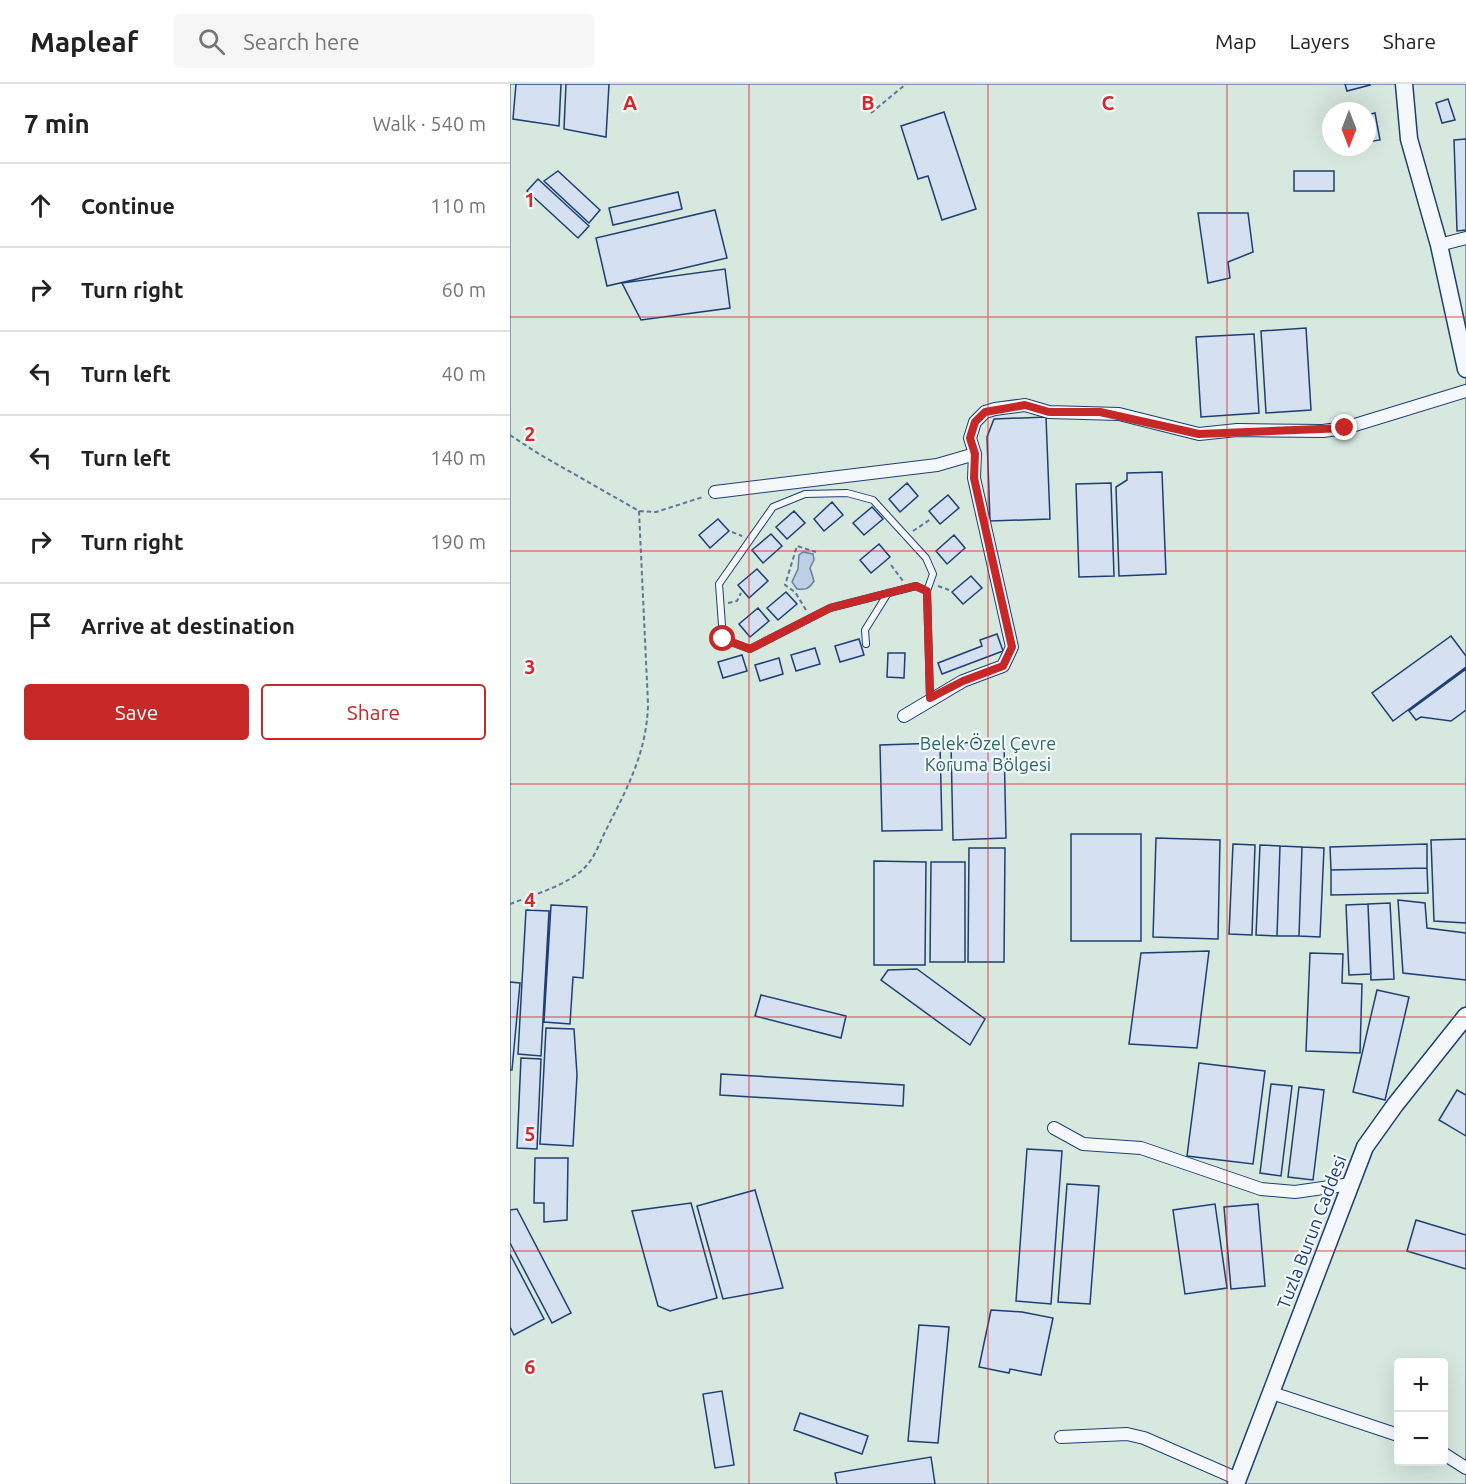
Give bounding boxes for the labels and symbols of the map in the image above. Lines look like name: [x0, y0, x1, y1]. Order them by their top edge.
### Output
text: A: [623, 91, 637, 114]
text: B: [861, 91, 875, 114]
text: C: [1102, 91, 1115, 114]
north arrow: [1322, 102, 1376, 156]
text: 1: [524, 188, 536, 211]
route end: [1331, 414, 1357, 440]
text: 2: [524, 422, 536, 445]
route start: [709, 625, 735, 651]
text: 3: [524, 655, 536, 678]
park label: Belek Özel Çevre Koruma Bölgesi: [920, 733, 1056, 774]
text: 4: [524, 888, 536, 911]
text: 5: [524, 1122, 536, 1145]
street label: Tuzla Burun Caddesi: [1273, 1152, 1350, 1311]
text: 6: [524, 1355, 536, 1378]

